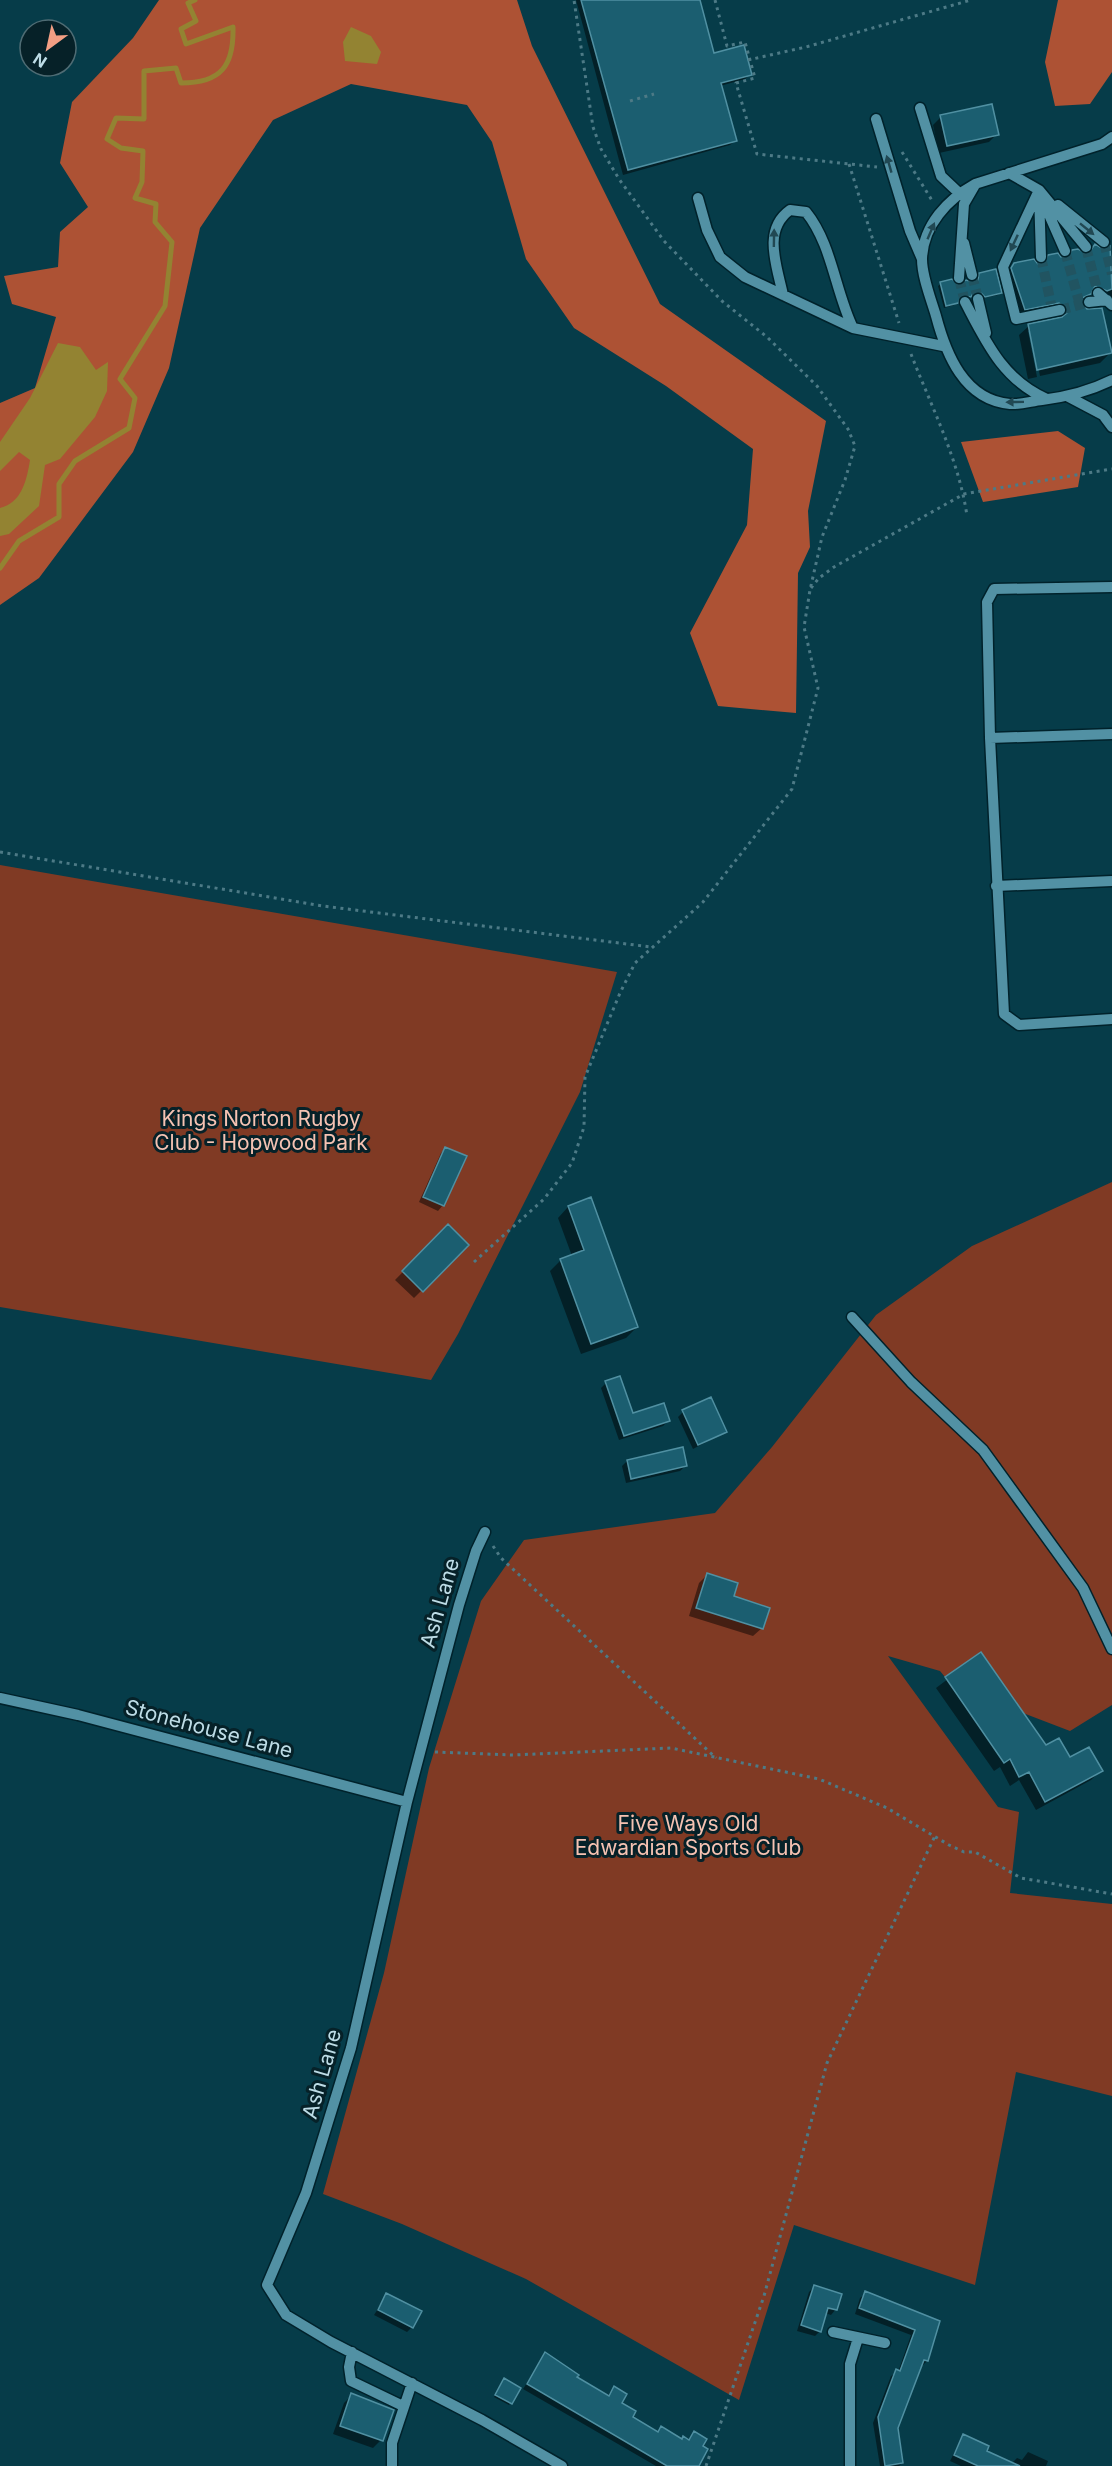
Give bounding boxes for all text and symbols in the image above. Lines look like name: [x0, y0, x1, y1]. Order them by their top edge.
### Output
north arrow: [18, 18, 78, 78]
text: N: [29, 49, 50, 72]
one-way arrow: [884, 155, 893, 173]
one-way arrow: [926, 222, 936, 240]
one-way arrow: [1080, 223, 1095, 235]
one-way arrow: [769, 228, 779, 247]
one-way arrow: [1010, 235, 1019, 252]
one-way arrow: [1005, 397, 1024, 407]
park label: Kings Norton Rugby Club - Hopwood Park: [154, 1106, 368, 1155]
street label: Ash Lane: [415, 1555, 464, 1651]
street label: Stonehouse Lane: [123, 1694, 296, 1763]
park label: Five Ways Old Edwardian Sports Club: [575, 1811, 801, 1860]
street label: Ash Lane: [297, 2026, 346, 2122]

